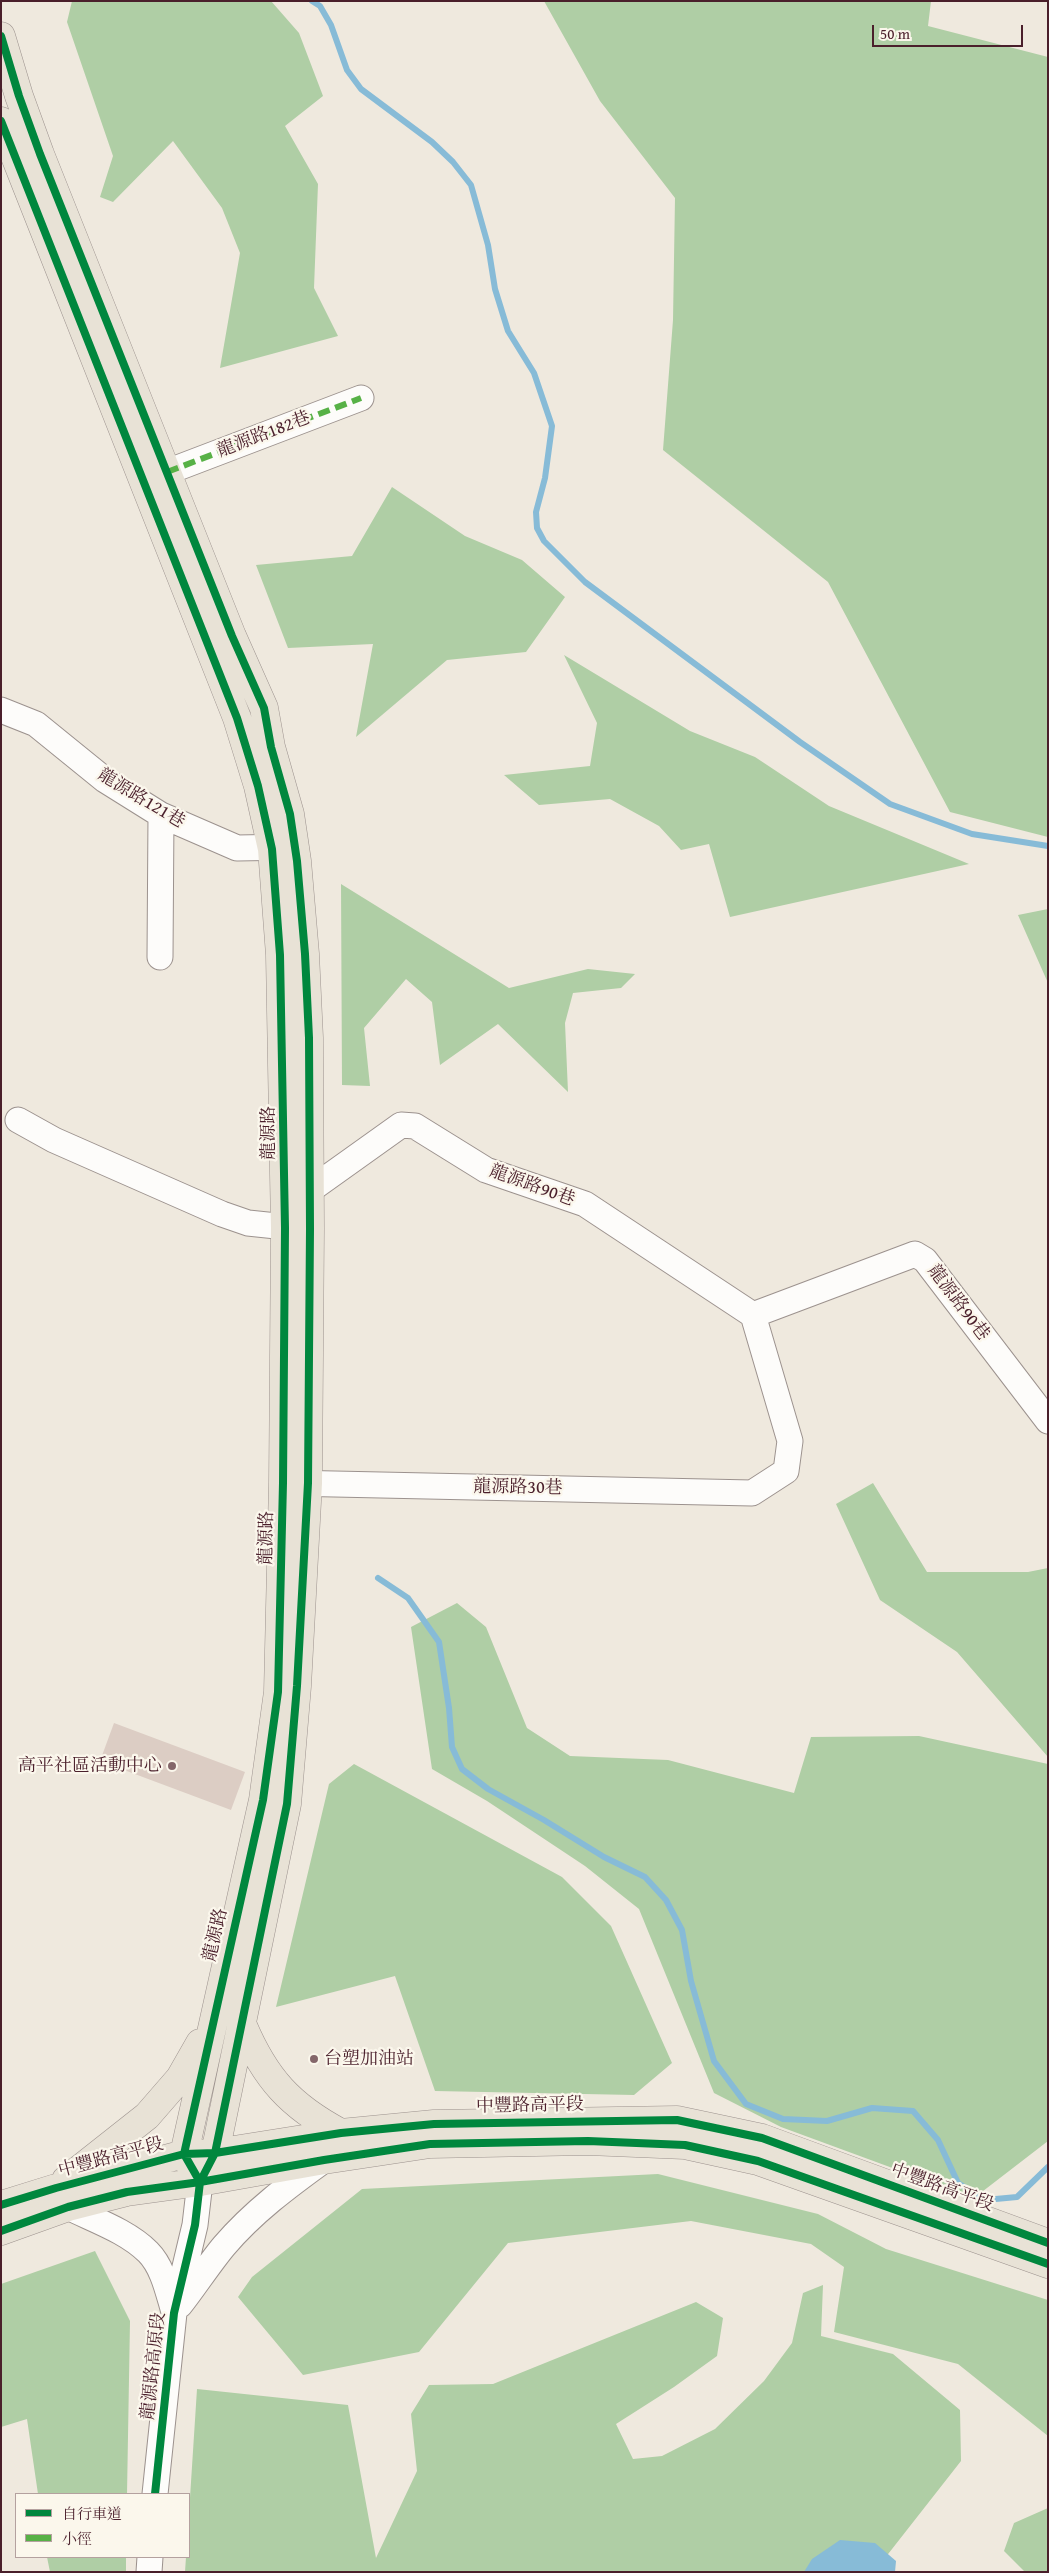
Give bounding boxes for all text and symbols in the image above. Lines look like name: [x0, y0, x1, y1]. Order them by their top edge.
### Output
scale bar: [874, 15, 1025, 47]
text: 50 m: [880, 23, 910, 44]
street label: 龍源路182巷: [214, 407, 314, 463]
street label: 龍源路121巷: [93, 765, 189, 833]
street label: 龍源路: [258, 1106, 280, 1160]
street label: 龍源路90巷: [486, 1161, 578, 1211]
street label: 龍源路90巷: [922, 1261, 994, 1345]
street label: 龍源路30巷: [473, 1476, 563, 1500]
street label: 龍源路: [256, 1511, 278, 1565]
place label: 高平社區活動中心: [18, 1755, 162, 1777]
marker: 高平社區活動中心: [166, 1760, 178, 1772]
street label: 龍源路: [199, 1906, 233, 1964]
place label: 台塑加油站: [324, 2048, 414, 2070]
marker: 台塑加油站: [308, 2053, 320, 2065]
street label: 中豐路高平段: [476, 2094, 584, 2118]
street label: 中豐路高平段: [56, 2134, 166, 2182]
street label: 中豐路高平段: [888, 2159, 996, 2217]
street label: 龍源路高原段: [138, 2311, 170, 2421]
legend: [15, 2493, 190, 2558]
text: 自行車道: [62, 2503, 122, 2524]
text: 小徑: [62, 2528, 92, 2549]

